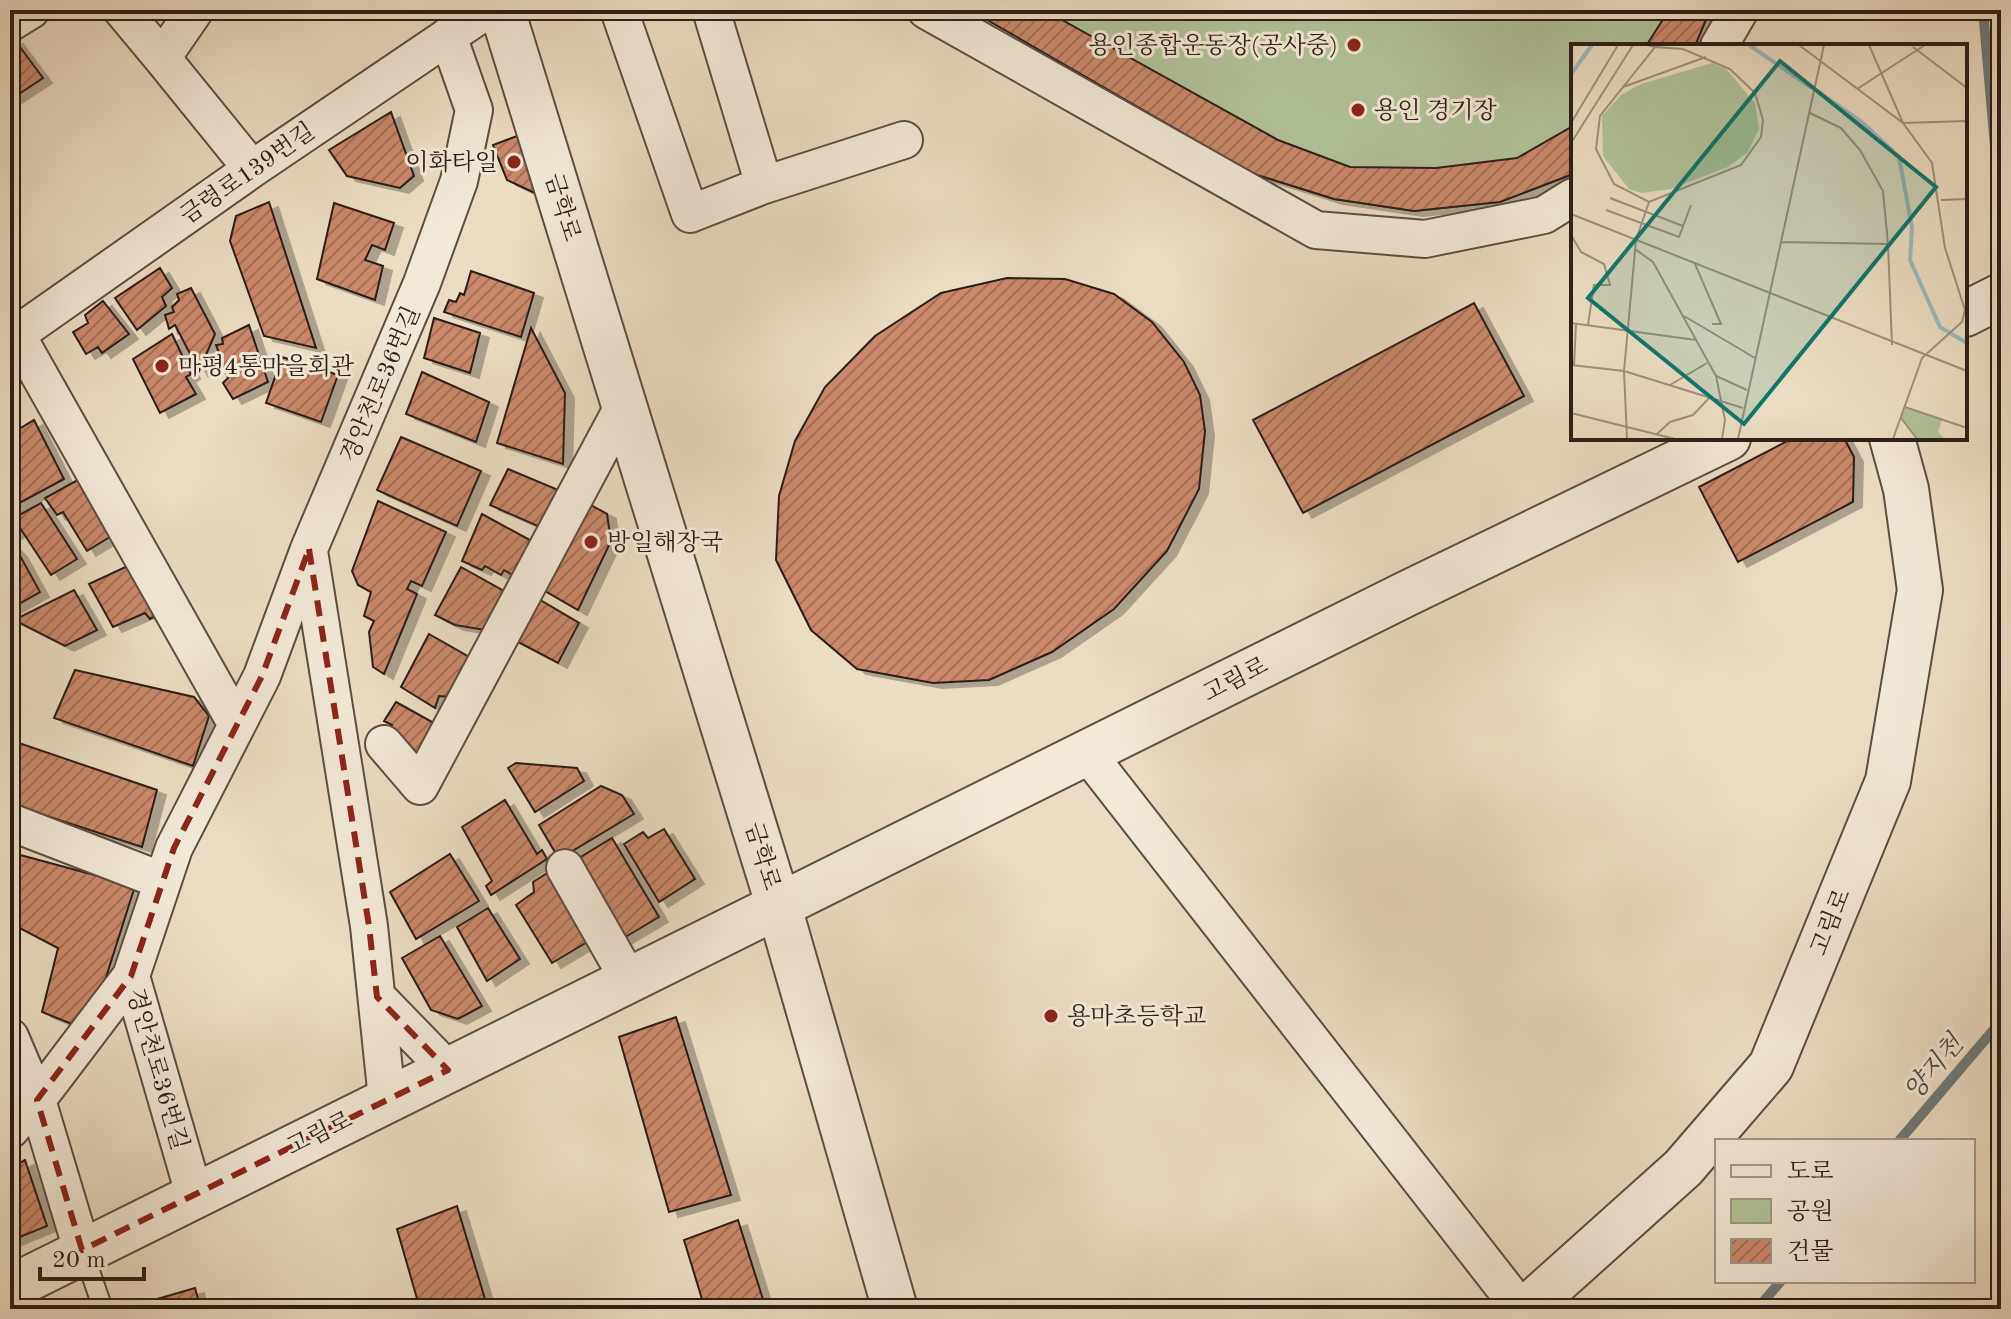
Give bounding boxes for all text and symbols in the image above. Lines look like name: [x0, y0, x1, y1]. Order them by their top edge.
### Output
place label: 용인종합운동장(공사중): [1088, 33, 1338, 59]
marker: 용인종합운동장(공사중): [1345, 36, 1363, 54]
inset map: [1571, 44, 1967, 440]
place label: 용인 경기장: [1374, 98, 1497, 124]
marker: 용인 경기장: [1349, 101, 1367, 119]
street label: 금령로139번길: [176, 118, 320, 230]
place label: 이화타일: [405, 150, 498, 176]
marker: 이화타일: [505, 153, 523, 171]
street label: 금학로: [539, 170, 585, 244]
street label: 경안천로36번길: [336, 302, 426, 466]
place label: 마평4통마을회관: [178, 354, 354, 380]
marker: 마평4통마을회관: [153, 357, 171, 375]
place label: 방일해장국: [607, 530, 723, 556]
marker: 방일해장국: [582, 533, 600, 551]
street label: 고림로: [1199, 653, 1272, 707]
street label: 금학로: [739, 819, 785, 893]
street label: 고림로: [1806, 885, 1856, 959]
street label: 경안천로36번길: [122, 985, 193, 1153]
place label: 용마초등학교: [1067, 1004, 1206, 1030]
marker: 용마초등학교: [1042, 1007, 1060, 1025]
water label: 양지천: [1898, 1028, 1970, 1106]
street label: 고림로: [282, 1107, 356, 1161]
legend: [1715, 1139, 1975, 1283]
text: 도로: [1787, 1160, 1833, 1185]
text: 공원: [1787, 1199, 1833, 1225]
scale bar: [40, 1231, 144, 1281]
text: 건물: [1787, 1239, 1833, 1265]
text: 20 m: [52, 1249, 106, 1273]

